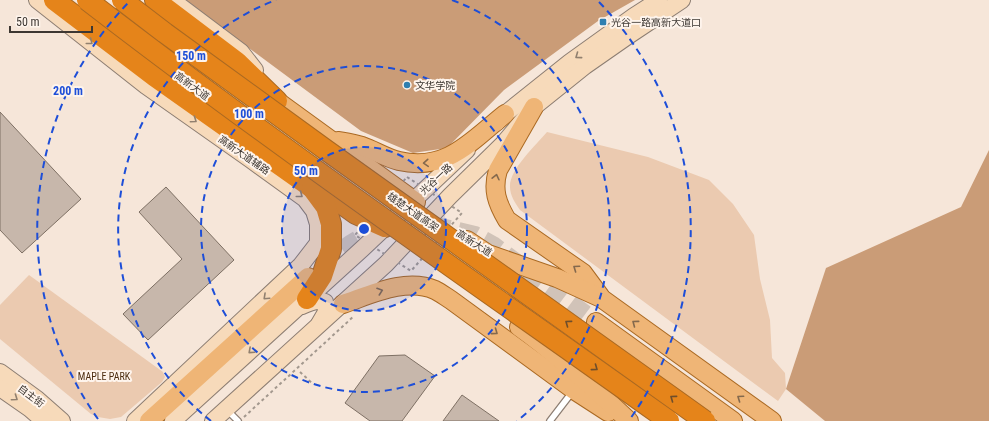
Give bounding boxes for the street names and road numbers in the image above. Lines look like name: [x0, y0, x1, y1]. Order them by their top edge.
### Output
street label: 高新大道: [173, 70, 211, 102]
street label: 高新大道辅路: [216, 133, 272, 177]
street label: 光谷一路: [418, 161, 454, 197]
street label: 雄楚大道高架: [385, 190, 441, 234]
street label: 高新大道: [454, 228, 494, 258]
street label: 自主街: [16, 383, 46, 409]

